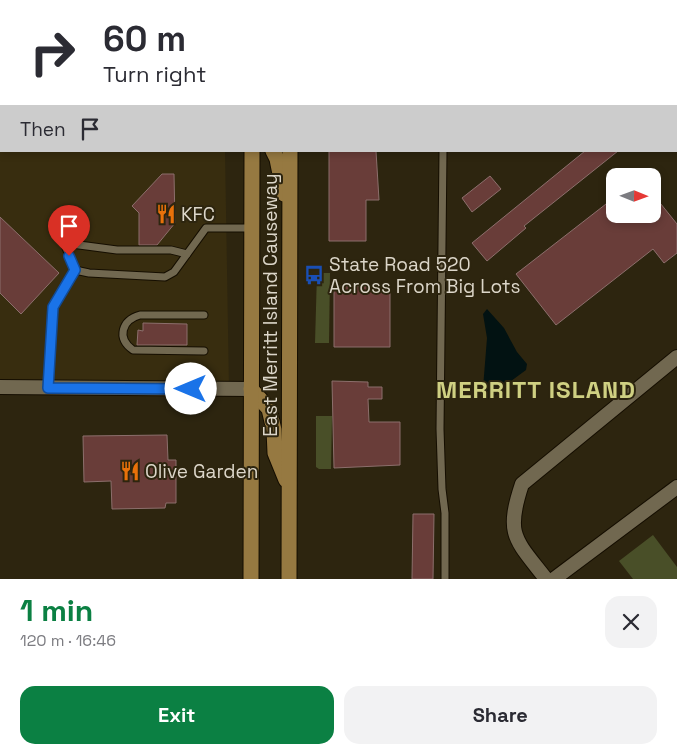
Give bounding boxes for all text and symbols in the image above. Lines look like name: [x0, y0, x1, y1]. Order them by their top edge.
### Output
text: 60 m: [103, 17, 186, 61]
icon: right: [20, 20, 85, 85]
text: Turn right: [103, 60, 206, 88]
icon: arrive: [76, 115, 104, 143]
text: Then: [20, 117, 66, 142]
north arrow: [606, 168, 661, 222]
map controls: [606, 168, 661, 223]
street label: East Merritt Island Causeway: [258, 173, 283, 437]
place label: KFC: [181, 202, 215, 227]
restaurant icon: KFC: [155, 203, 177, 225]
pin: [48, 205, 90, 256]
icon: arrive: [55, 212, 83, 240]
place label: State Road 520 Across From Big Lots: [329, 252, 521, 299]
bus stop icon: State Road 520 Across From Big Lots: [303, 264, 325, 286]
position arrow: [164, 362, 216, 414]
district label: MERRITT ISLAND: [436, 374, 636, 405]
place label: Olive Garden: [145, 459, 258, 484]
restaurant icon: Olive Garden: [119, 460, 141, 482]
text: 1 min: [20, 591, 93, 630]
button: close: [605, 596, 657, 648]
text: 120 m · 16:46: [20, 630, 116, 651]
button: Exit: [20, 686, 334, 744]
button: Share: [344, 686, 657, 744]

